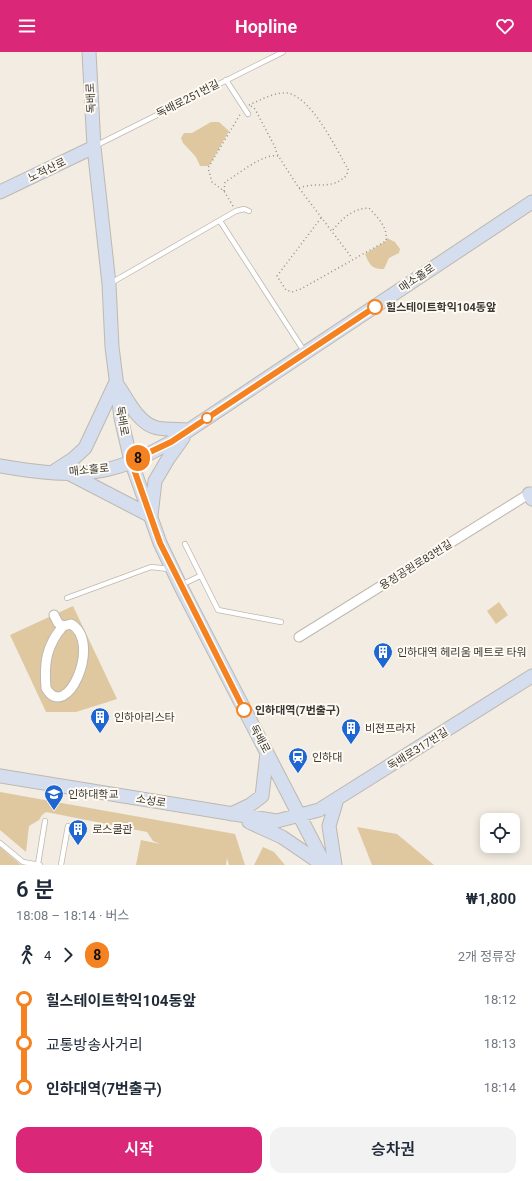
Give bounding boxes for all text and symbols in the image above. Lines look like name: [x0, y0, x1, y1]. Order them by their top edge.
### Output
icon: menu: [16, 15, 38, 37]
icon: heart: [494, 15, 516, 37]
text: Hopline: [235, 16, 297, 37]
street label: 독배로251번길: [154, 78, 222, 120]
street label: 독배로: [84, 82, 98, 114]
street label: 노적산로: [26, 155, 68, 185]
street label: 매소홀로: [397, 261, 437, 295]
marker: 힐스테이트학익104동앞: [367, 299, 383, 315]
place label: 힐스테이트학익104동앞: [386, 301, 496, 314]
street label: 독배로: [113, 405, 131, 437]
unlabelled marker: [201, 412, 213, 424]
line badge: 8: [125, 445, 151, 471]
text: 8: [134, 450, 142, 466]
street label: 매소홀로: [68, 461, 110, 479]
street label: 용정공원로83번길: [377, 537, 455, 593]
building icon: 인하대역 헤리움 메트로 타워: [372, 641, 394, 669]
place label: 인하대역 헤리움 메트로 타워: [397, 646, 527, 659]
marker: 인하대역(7번출구): [236, 702, 252, 718]
place label: 인하대역(7번출구): [255, 704, 340, 717]
building icon: 인하아리스타: [89, 706, 111, 734]
place label: 인하아리스타: [114, 711, 175, 724]
building icon: 비젼프라자: [340, 717, 362, 745]
place label: 비젼프라자: [365, 722, 416, 735]
street label: 독배로: [247, 723, 273, 755]
street label: 독배로317번길: [385, 725, 451, 773]
station icon: 인하대: [287, 746, 309, 774]
place label: 인하대: [312, 751, 342, 764]
school or university icon: 인하대학교: [43, 783, 65, 811]
place label: 인하대학교: [68, 788, 119, 801]
street label: 소성로: [135, 792, 167, 810]
map controls: [480, 813, 520, 853]
button: locate: [480, 813, 520, 853]
building icon: 로스쿨관: [67, 818, 89, 846]
place label: 로스쿨관: [92, 823, 132, 836]
text: 6 분: [16, 877, 54, 902]
text: ₩1,800: [466, 890, 516, 908]
text: 18:08 – 18:14 · 버스: [16, 908, 130, 923]
icon: walk: [16, 944, 38, 966]
icon: forward: [57, 944, 79, 966]
text: 8: [93, 947, 101, 963]
text: 4: [44, 948, 51, 963]
text: 2개 정류장: [458, 949, 516, 964]
text: 힐스테이트학익104동앞: [46, 992, 196, 1010]
text: 18:12: [484, 992, 516, 1007]
text: 교통방송사거리: [46, 1036, 143, 1054]
text: 18:13: [484, 1036, 516, 1051]
text: 인하대역(7번출구): [46, 1080, 162, 1098]
text: 18:14: [484, 1080, 516, 1095]
button: 시작: [16, 1127, 262, 1173]
button: 승차권: [270, 1127, 516, 1173]

